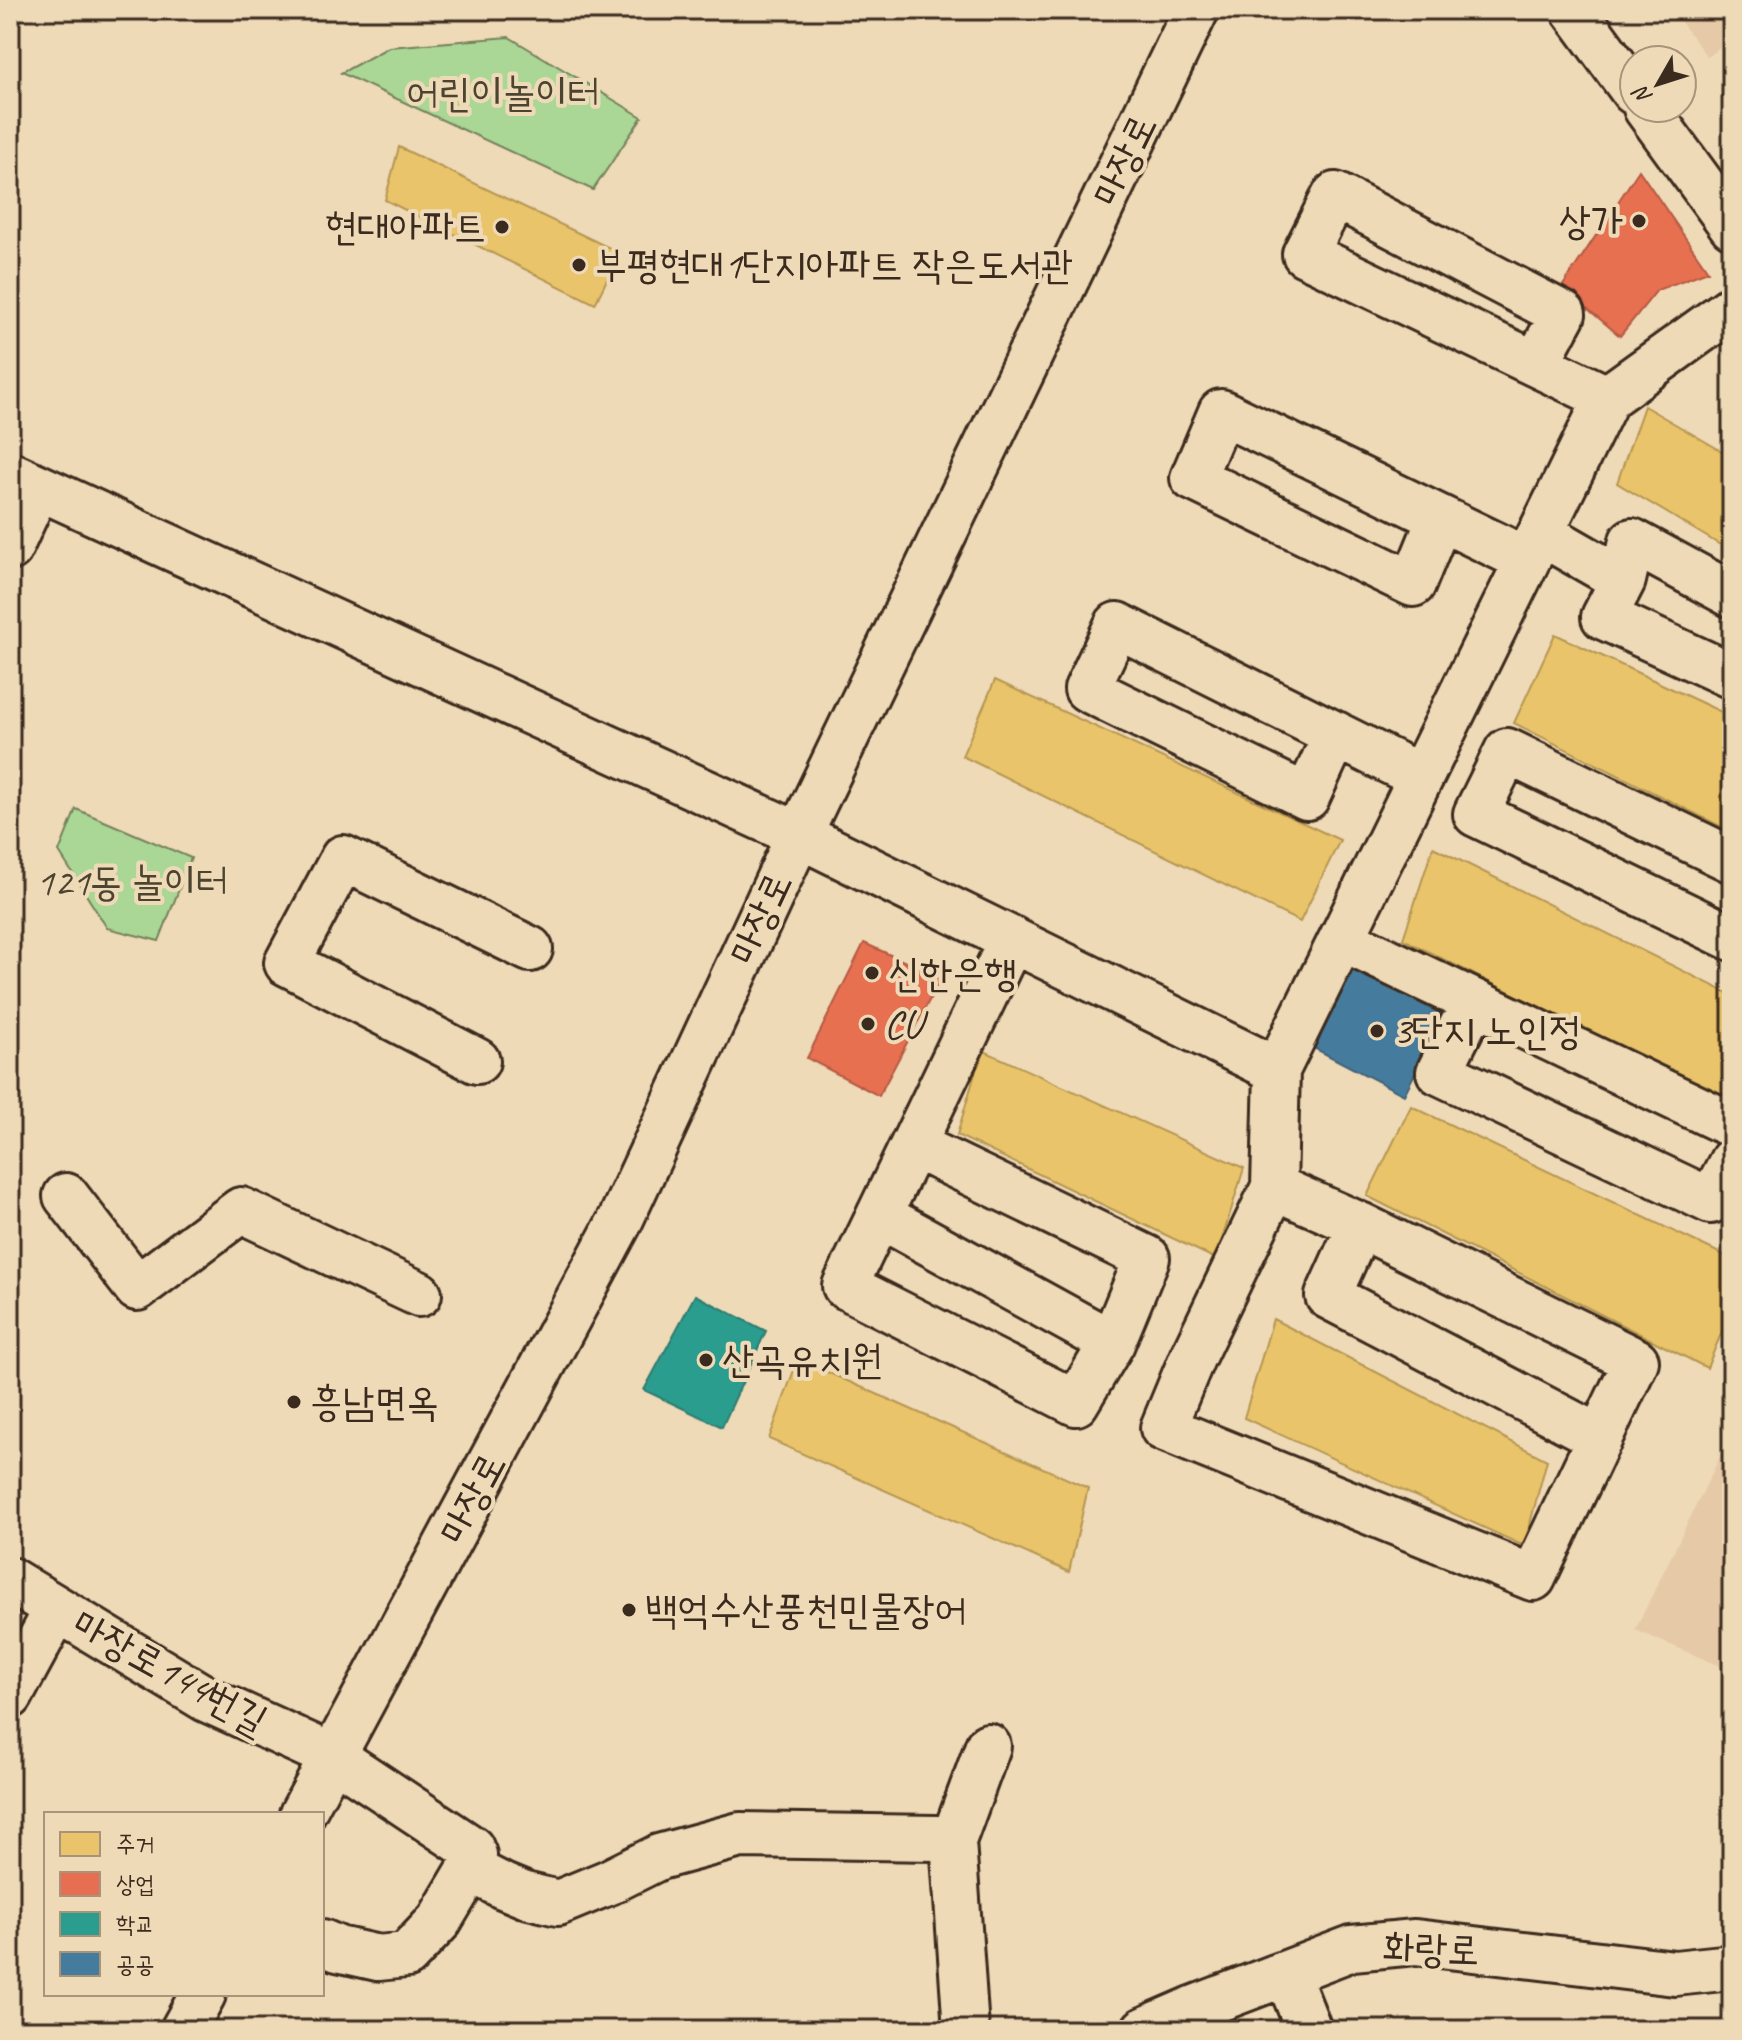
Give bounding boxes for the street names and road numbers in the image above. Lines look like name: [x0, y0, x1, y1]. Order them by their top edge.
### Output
street label: 마장로: [1080, 106, 1168, 214]
street label: 마장로: [717, 864, 803, 972]
street label: 마장로: [427, 1444, 517, 1552]
street label: 마장로144번길: [64, 1598, 276, 1746]
street label: 화랑로: [1382, 1922, 1480, 1976]

